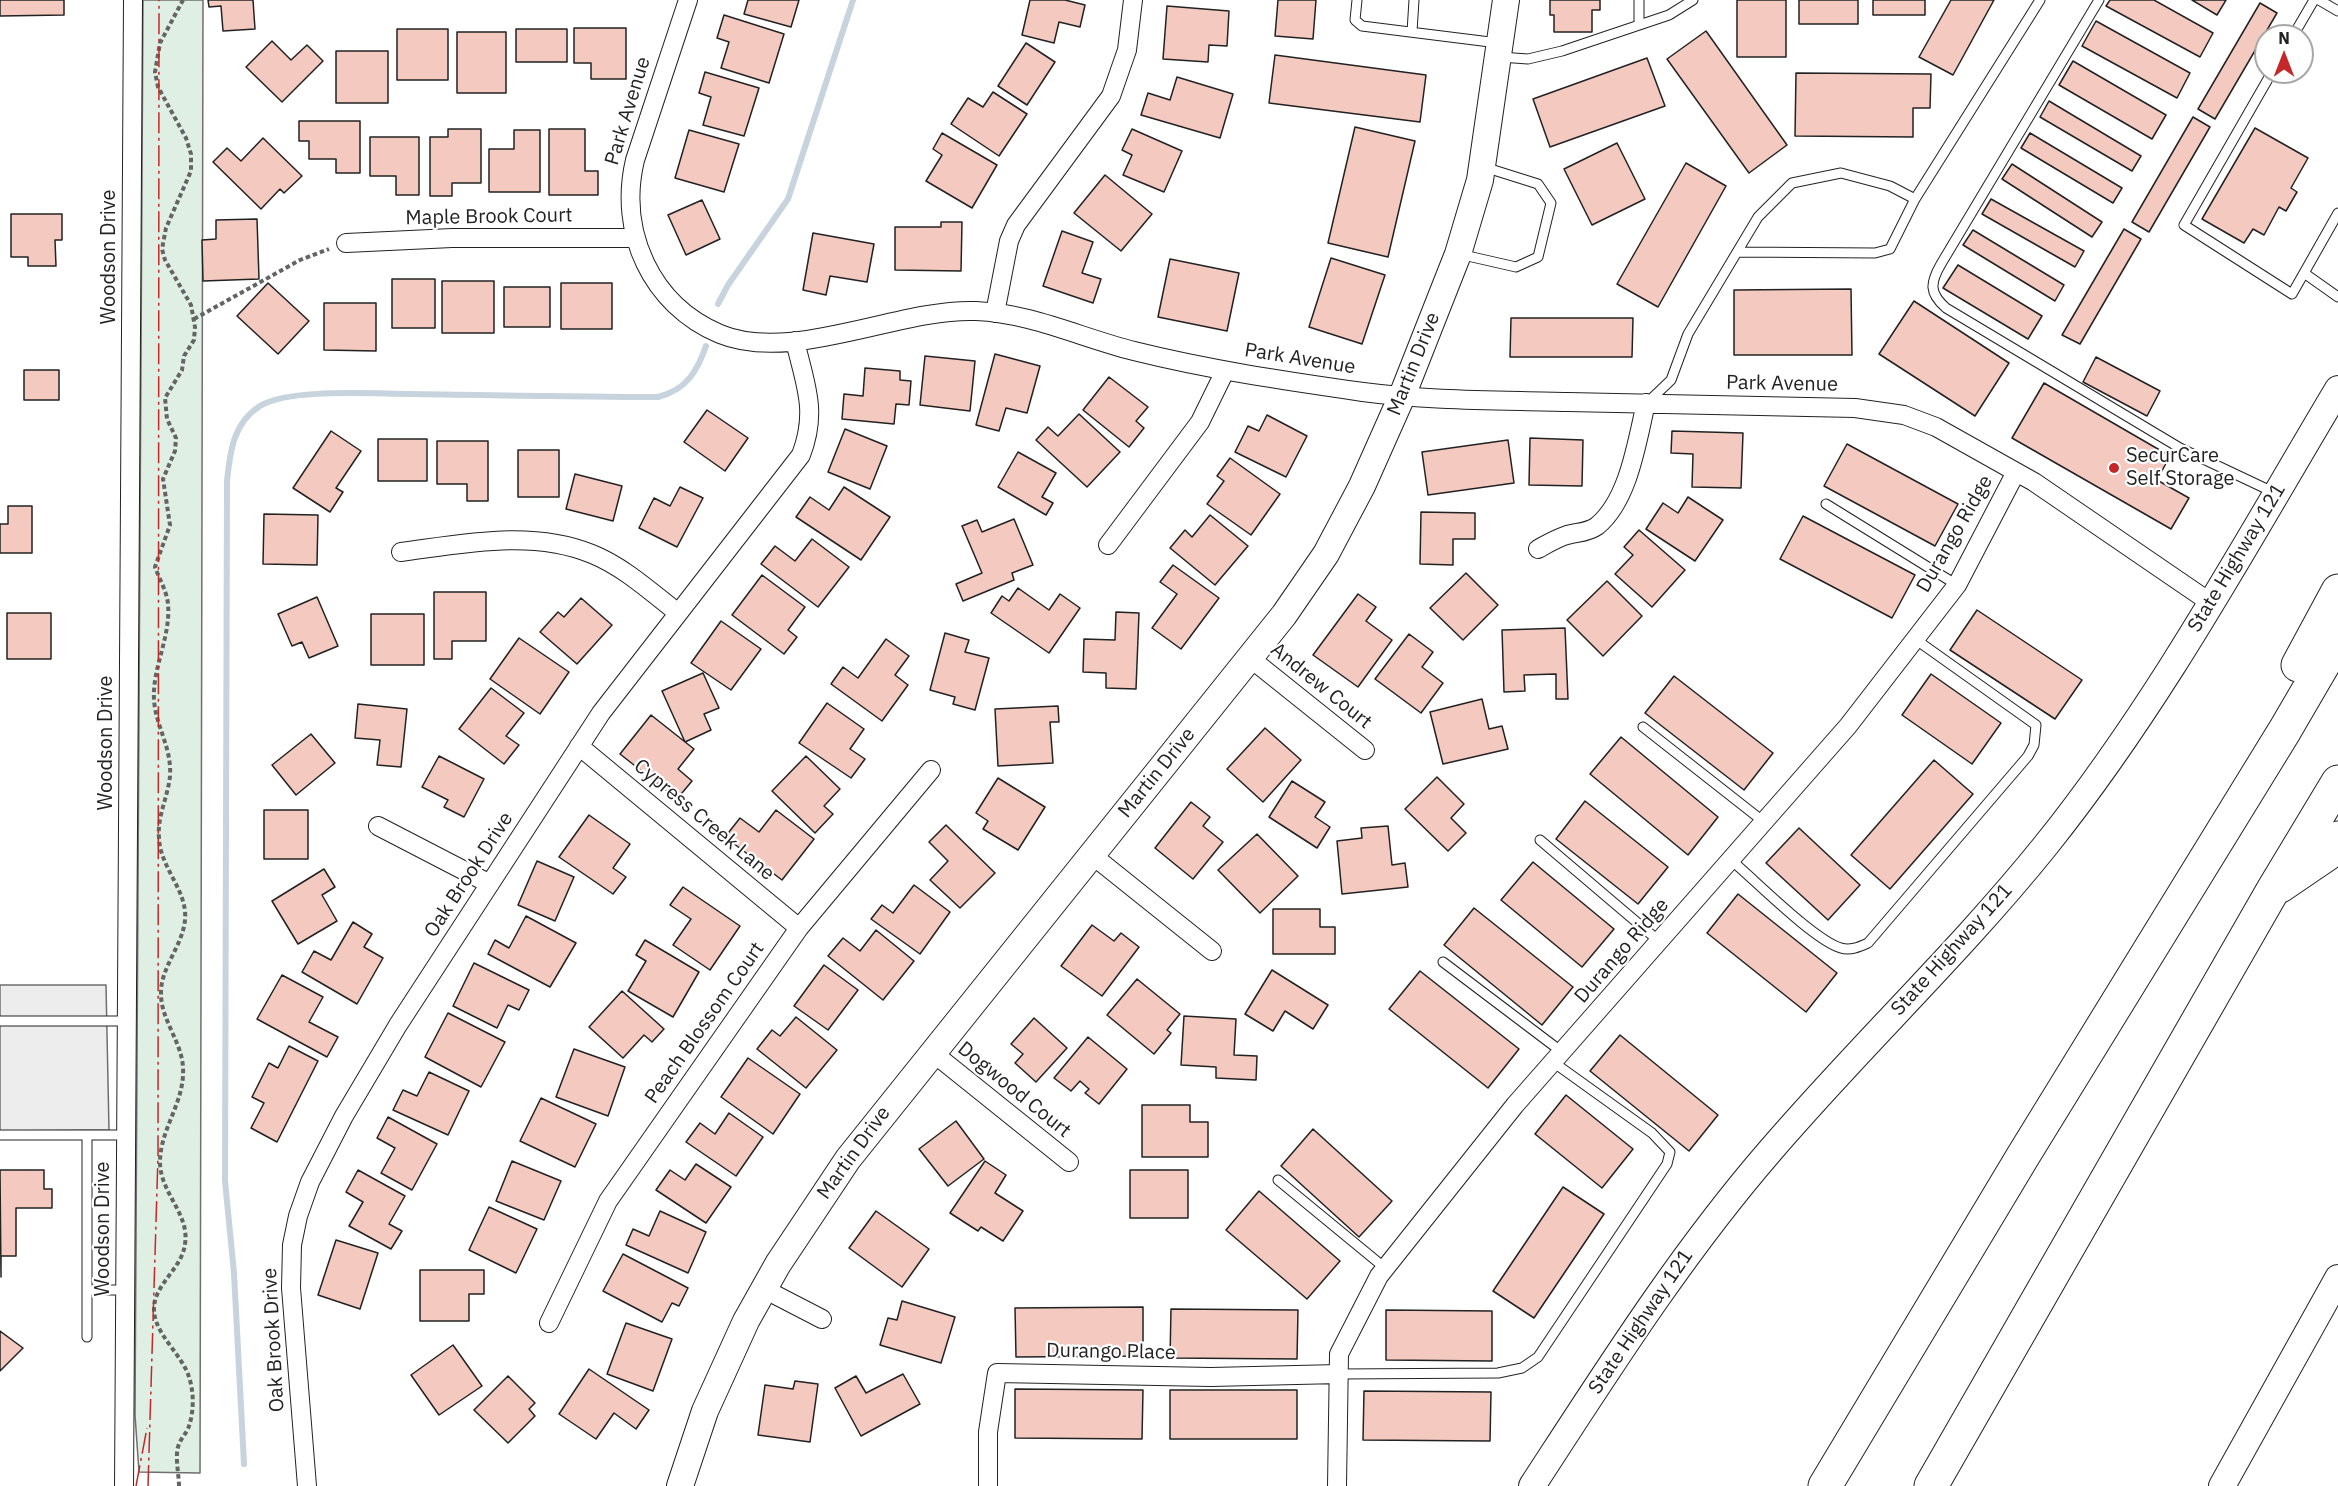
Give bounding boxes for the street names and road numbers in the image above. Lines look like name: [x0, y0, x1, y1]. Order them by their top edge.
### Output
street label: Park Avenue: [600, 54, 656, 168]
street label: Woodson Drive: [97, 190, 121, 324]
street label: Maple Brook Court: [405, 204, 573, 230]
street label: Martin Drive: [1382, 309, 1446, 419]
street label: Park Avenue: [1243, 338, 1357, 380]
street label: Park Avenue: [1726, 371, 1838, 397]
street label: Durango Ridge: [1912, 471, 1998, 597]
street label: State Highway 121: [2183, 479, 2291, 637]
street label: Andrew Court: [1265, 638, 1377, 734]
street label: Woodson Drive: [94, 676, 118, 810]
street label: Martin Drive: [1113, 723, 1201, 823]
street label: Cypress Creek Lane: [629, 754, 779, 886]
street label: Oak Brook Drive: [420, 808, 518, 942]
street label: State Highway 121: [1886, 879, 2018, 1021]
street label: Durango Ridge: [1570, 894, 1674, 1008]
street label: Peach Blossom Court: [640, 938, 770, 1108]
street label: Dogwood Court: [953, 1037, 1075, 1143]
street label: Martin Drive: [812, 1102, 896, 1204]
street label: Woodson Drive: [91, 1162, 115, 1296]
street label: State Highway 121: [1584, 1245, 1698, 1399]
street label: Oak Brook Drive: [258, 1267, 290, 1413]
street label: Durango Place: [1046, 1339, 1176, 1365]

